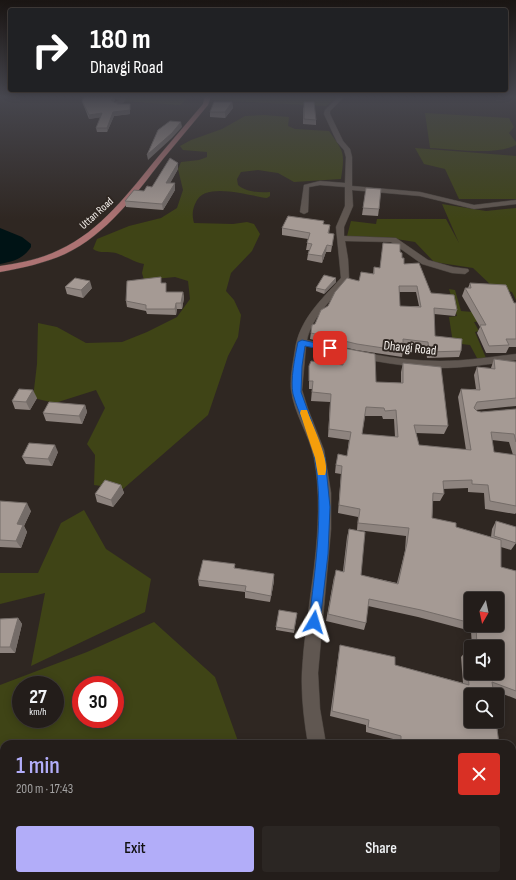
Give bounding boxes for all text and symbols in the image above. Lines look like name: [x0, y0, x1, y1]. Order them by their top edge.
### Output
text: 180 m: [90, 23, 150, 56]
icon: right: [24, 24, 76, 76]
text: Dhavgi Road: [90, 57, 163, 78]
street label: Uttan Road: [77, 195, 116, 232]
pin: [313, 331, 347, 365]
icon: arrive: [319, 337, 341, 359]
street label: Dhavgi Road: [383, 337, 437, 359]
north arrow: [464, 592, 504, 632]
map controls: [464, 592, 504, 728]
position arrow: [293, 601, 335, 643]
button: sound: [464, 640, 504, 680]
speed limit sign: 30: [72, 676, 124, 728]
text: 27: [29, 685, 47, 709]
button: search: [464, 688, 504, 728]
text: km/h: [29, 706, 47, 718]
text: 1 min: [16, 751, 60, 780]
button: close: [458, 753, 500, 795]
text: 200 m · 17:43: [16, 781, 73, 797]
button: Exit: [16, 826, 254, 872]
button: Share: [262, 826, 500, 872]

